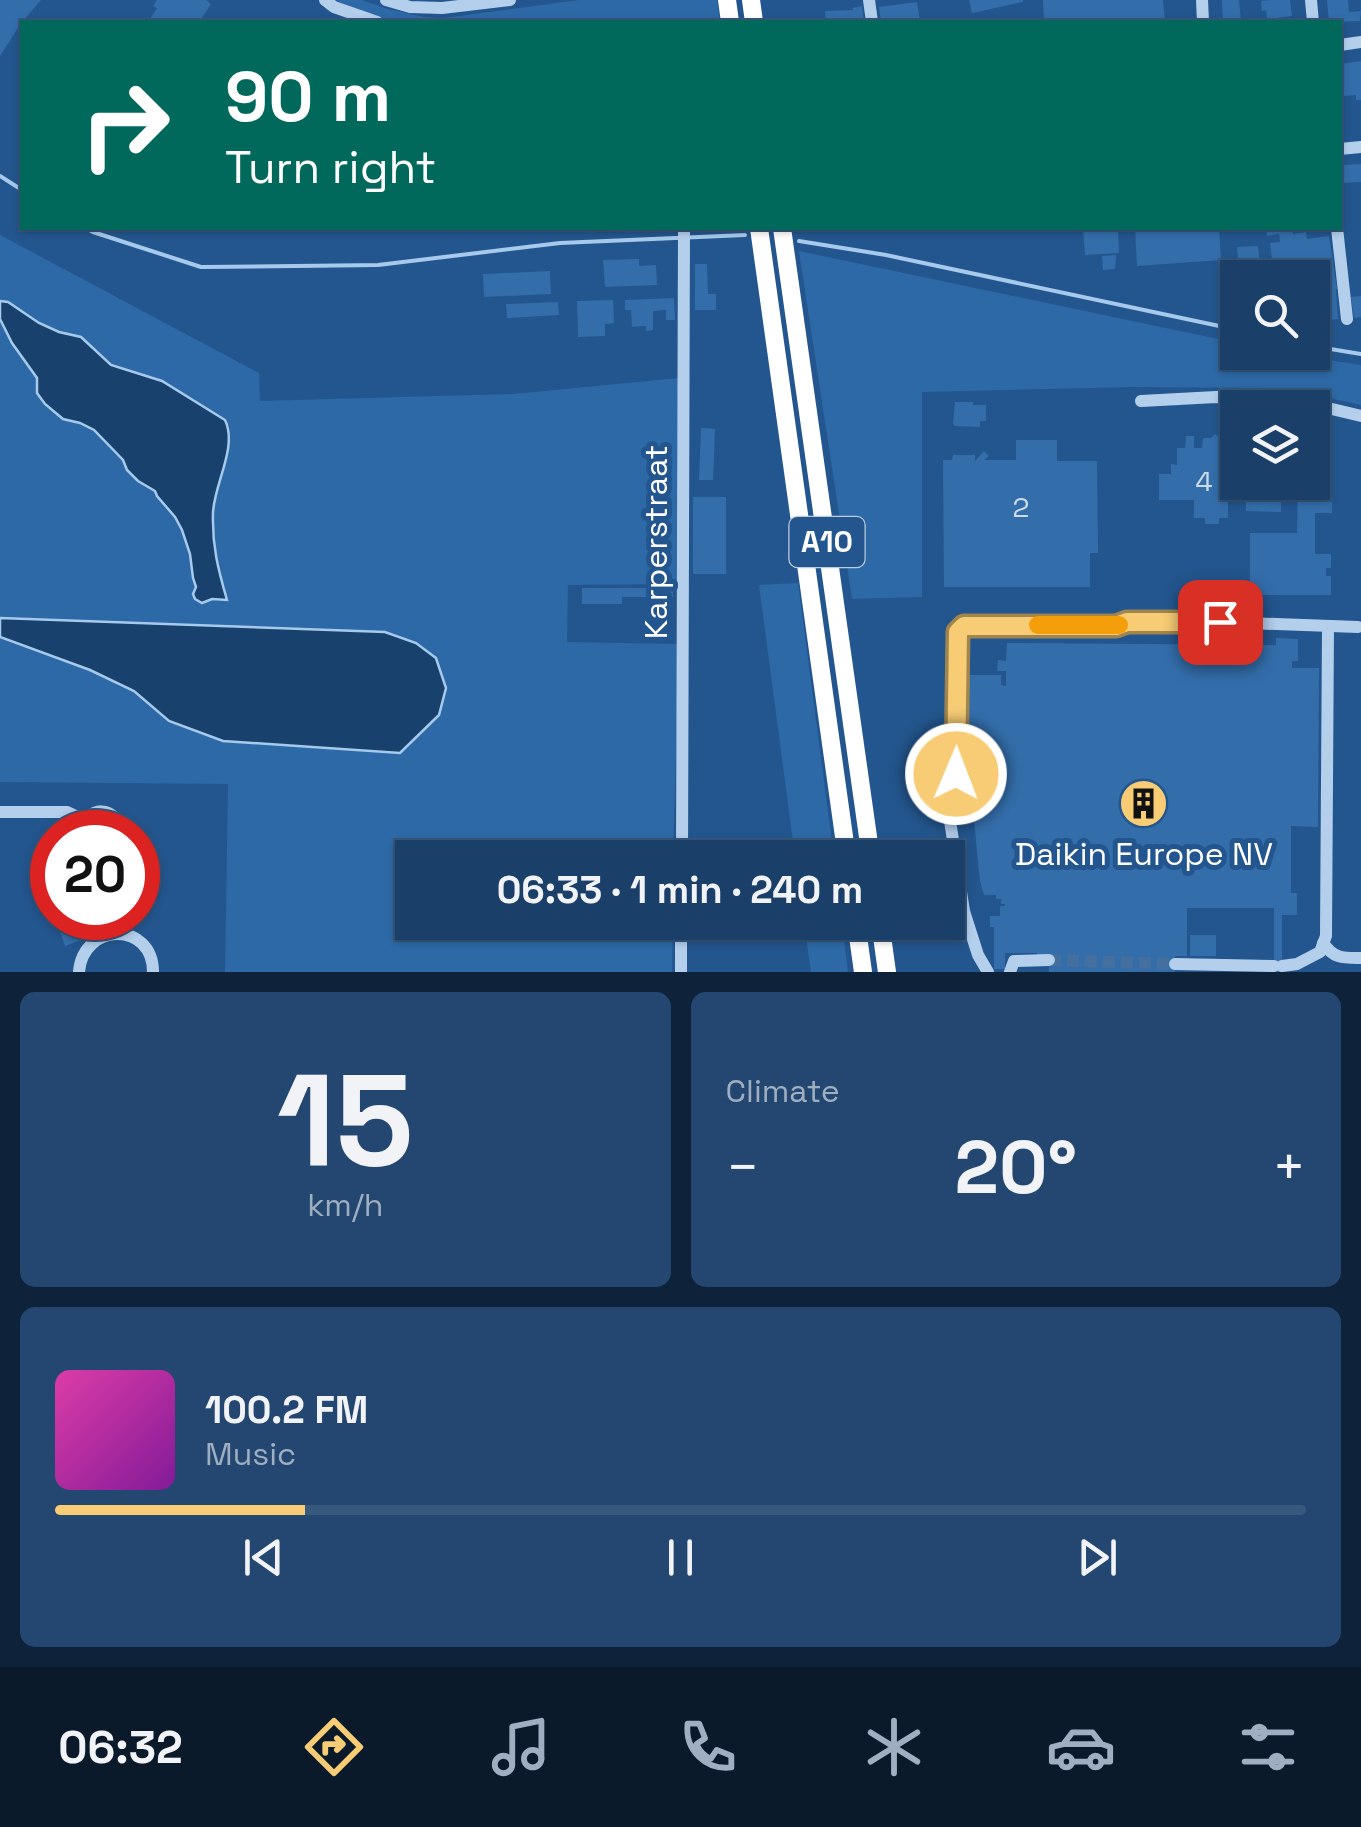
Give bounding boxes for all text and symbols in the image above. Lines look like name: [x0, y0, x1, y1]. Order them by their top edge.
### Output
text: 90 m: [225, 52, 391, 141]
icon: right: [60, 60, 190, 190]
text: Turn right: [225, 139, 436, 196]
map controls: [1220, 260, 1330, 500]
button: search: [1220, 260, 1330, 370]
button: layers: [1220, 390, 1330, 500]
street label: Karperstraat: [636, 445, 676, 639]
house number: 4: [1195, 463, 1213, 499]
house number: 2: [1013, 489, 1029, 525]
road number: A10: [790, 517, 864, 567]
pin: [1178, 580, 1263, 665]
icon: arrive: [1193, 595, 1248, 650]
position arrow: [904, 722, 1008, 826]
building icon: Daikin Europe NV: [1118, 778, 1170, 830]
speed limit sign: 20: [30, 810, 160, 940]
place label: Daikin Europe NV: [1015, 834, 1273, 874]
text: 06:33 · 1 min · 240 m: [497, 866, 863, 914]
text: 15: [277, 1037, 414, 1203]
text: Climate: [726, 1071, 840, 1111]
text: 20°: [954, 1119, 1077, 1215]
text: −: [726, 1132, 760, 1202]
text: +: [1272, 1132, 1306, 1202]
text: km/h: [307, 1185, 383, 1225]
text: 100.2 FM: [205, 1386, 368, 1434]
text: Music: [205, 1434, 296, 1474]
icon: previous: [236, 1530, 291, 1585]
icon: pause: [653, 1530, 708, 1585]
icon: next: [1070, 1530, 1125, 1585]
icon: directions: [299, 1712, 369, 1782]
icon: music: [486, 1712, 556, 1782]
icon: phone: [673, 1712, 743, 1782]
icon: climate: [859, 1712, 929, 1782]
icon: car: [1046, 1712, 1116, 1782]
icon: filters: [1233, 1712, 1303, 1782]
text: 06:32: [58, 1719, 183, 1776]

